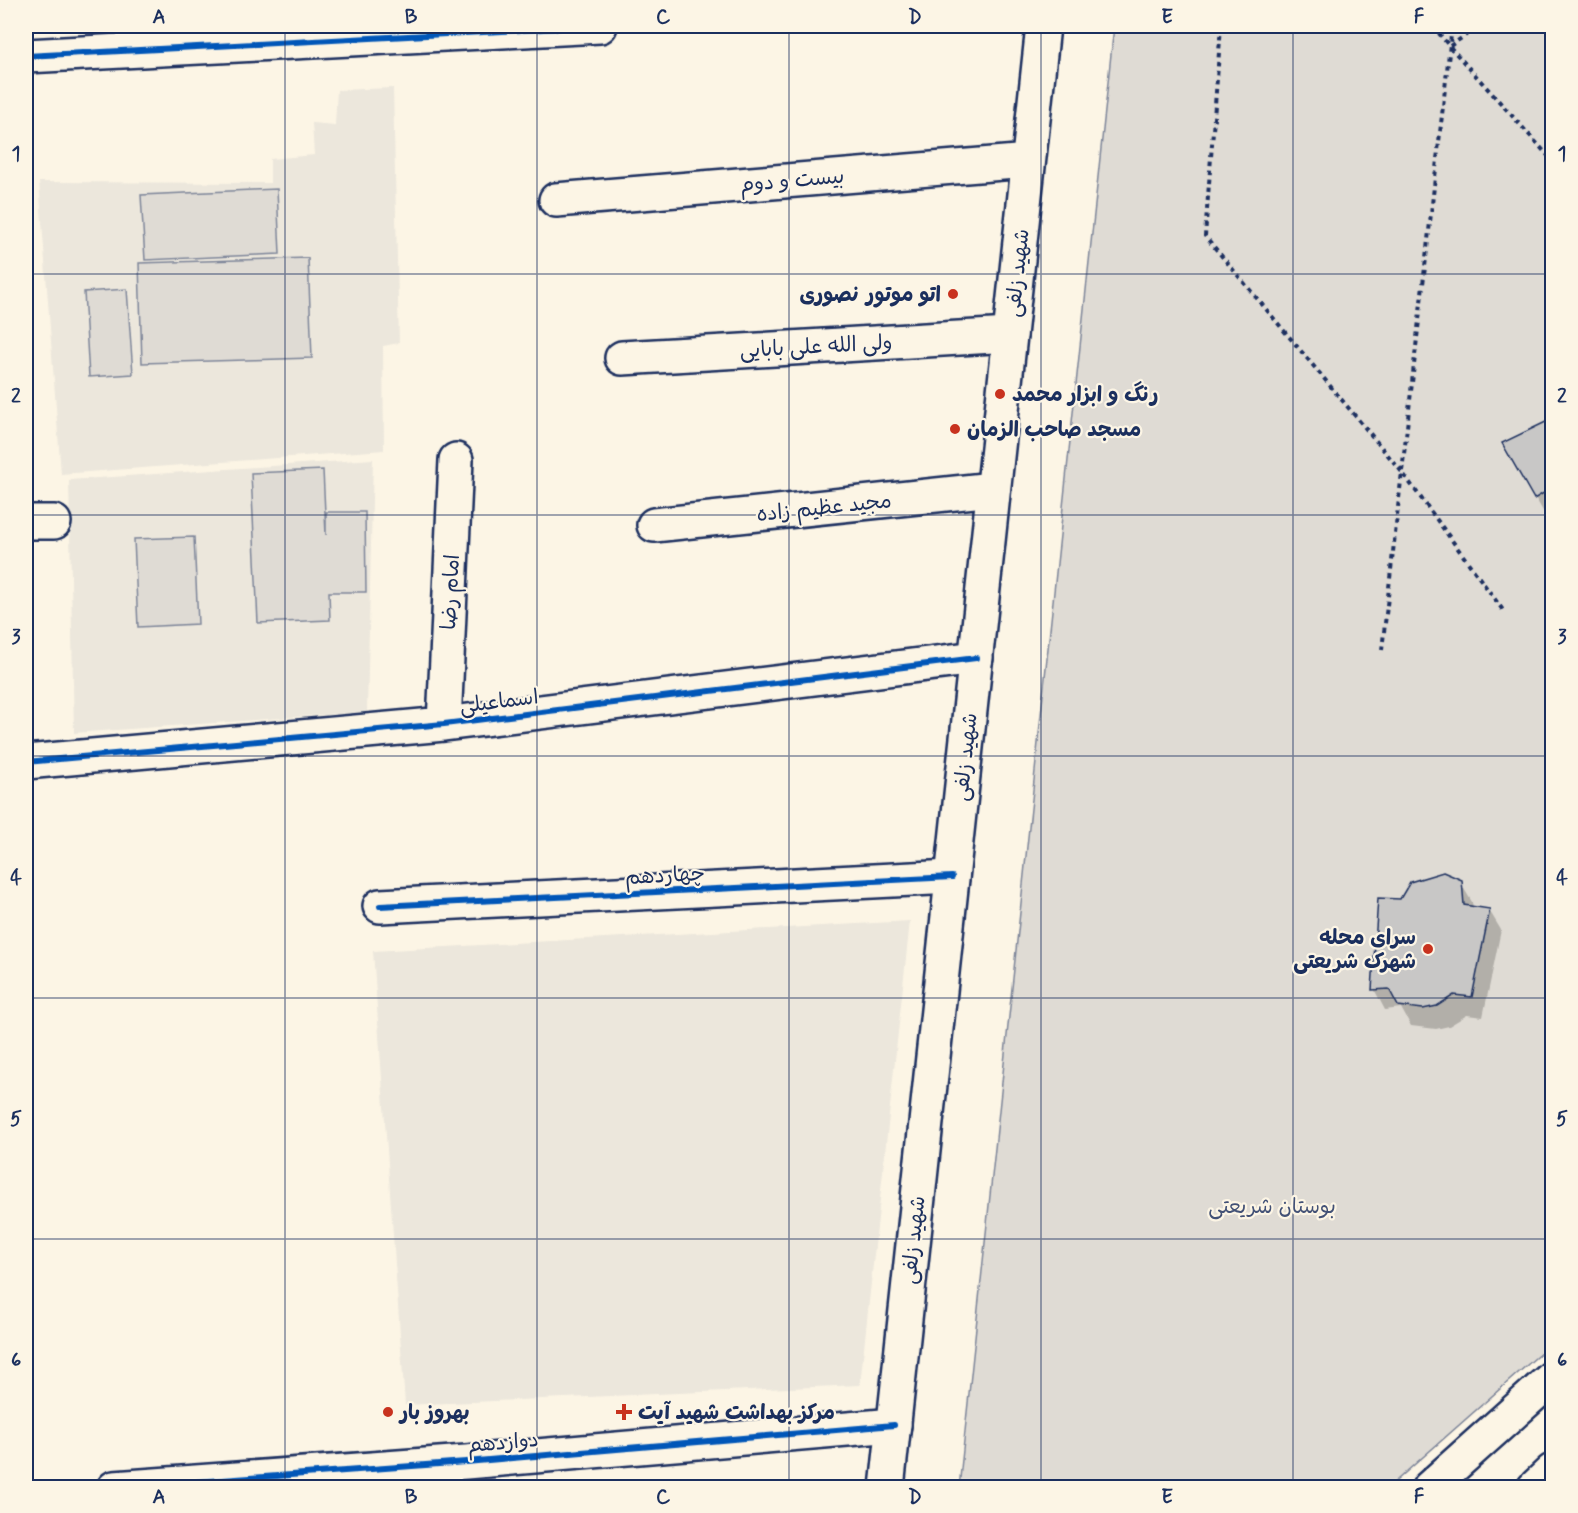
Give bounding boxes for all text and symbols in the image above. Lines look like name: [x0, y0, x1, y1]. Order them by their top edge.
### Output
text: A: [152, 4, 166, 31]
text: B: [405, 4, 418, 31]
text: C: [656, 4, 671, 31]
text: D: [908, 4, 922, 31]
text: E: [1161, 4, 1173, 31]
text: F: [1414, 4, 1425, 31]
text: 1: [12, 141, 20, 168]
text: 1: [1558, 141, 1566, 168]
street label: بیست و دوم: [739, 162, 846, 201]
street label: شهید زلفی: [999, 228, 1037, 319]
place label: اتو موتور نصوری: [799, 281, 941, 309]
marker: اتو موتور نصوری: [946, 287, 960, 301]
street label: ولی الله علی‌ بابایی: [739, 329, 893, 365]
place label: رنگ و ابزار محمد: [1012, 381, 1158, 409]
text: 2: [11, 383, 21, 410]
text: 2: [1557, 383, 1567, 410]
marker: رنگ و ابزار محمد: [993, 387, 1007, 401]
place label: مسجد صاحب الزمان: [967, 416, 1141, 444]
marker: مسجد صاحب الزمان: [948, 422, 962, 436]
street label: مجید عظیم زاده: [755, 487, 893, 530]
street label: امام رضا: [435, 553, 468, 631]
text: 3: [11, 624, 21, 651]
text: 3: [1557, 624, 1567, 651]
street label: اسماعیلی: [458, 683, 540, 721]
street label: شهید زلفی: [947, 712, 985, 803]
street label: چهاردهم: [624, 860, 706, 893]
text: 4: [10, 865, 22, 892]
text: 4: [1556, 865, 1568, 892]
place label: سرای محله شهرک شریعتی: [1293, 924, 1416, 976]
marker: سرای محله شهرک شریعتی: [1421, 942, 1435, 956]
text: 5: [10, 1106, 22, 1133]
text: 5: [1556, 1106, 1568, 1133]
park label: بوستان شریعتی: [1208, 1193, 1336, 1221]
street label: شهید زلفی: [895, 1195, 933, 1286]
text: 6: [11, 1347, 21, 1374]
text: 6: [1557, 1347, 1567, 1374]
place label: بهروز بار: [398, 1399, 470, 1427]
place label: مرکز بهداشت شهید آیت: [638, 1399, 835, 1427]
marker: مرکز بهداشت شهید آیت: [615, 1403, 633, 1421]
marker: بهروز بار: [381, 1405, 395, 1419]
street label: دوازدهم: [466, 1426, 540, 1461]
text: A: [152, 1484, 166, 1511]
text: B: [405, 1484, 418, 1511]
text: C: [656, 1484, 671, 1511]
text: D: [908, 1484, 922, 1511]
text: E: [1161, 1484, 1173, 1511]
text: F: [1414, 1484, 1425, 1511]

